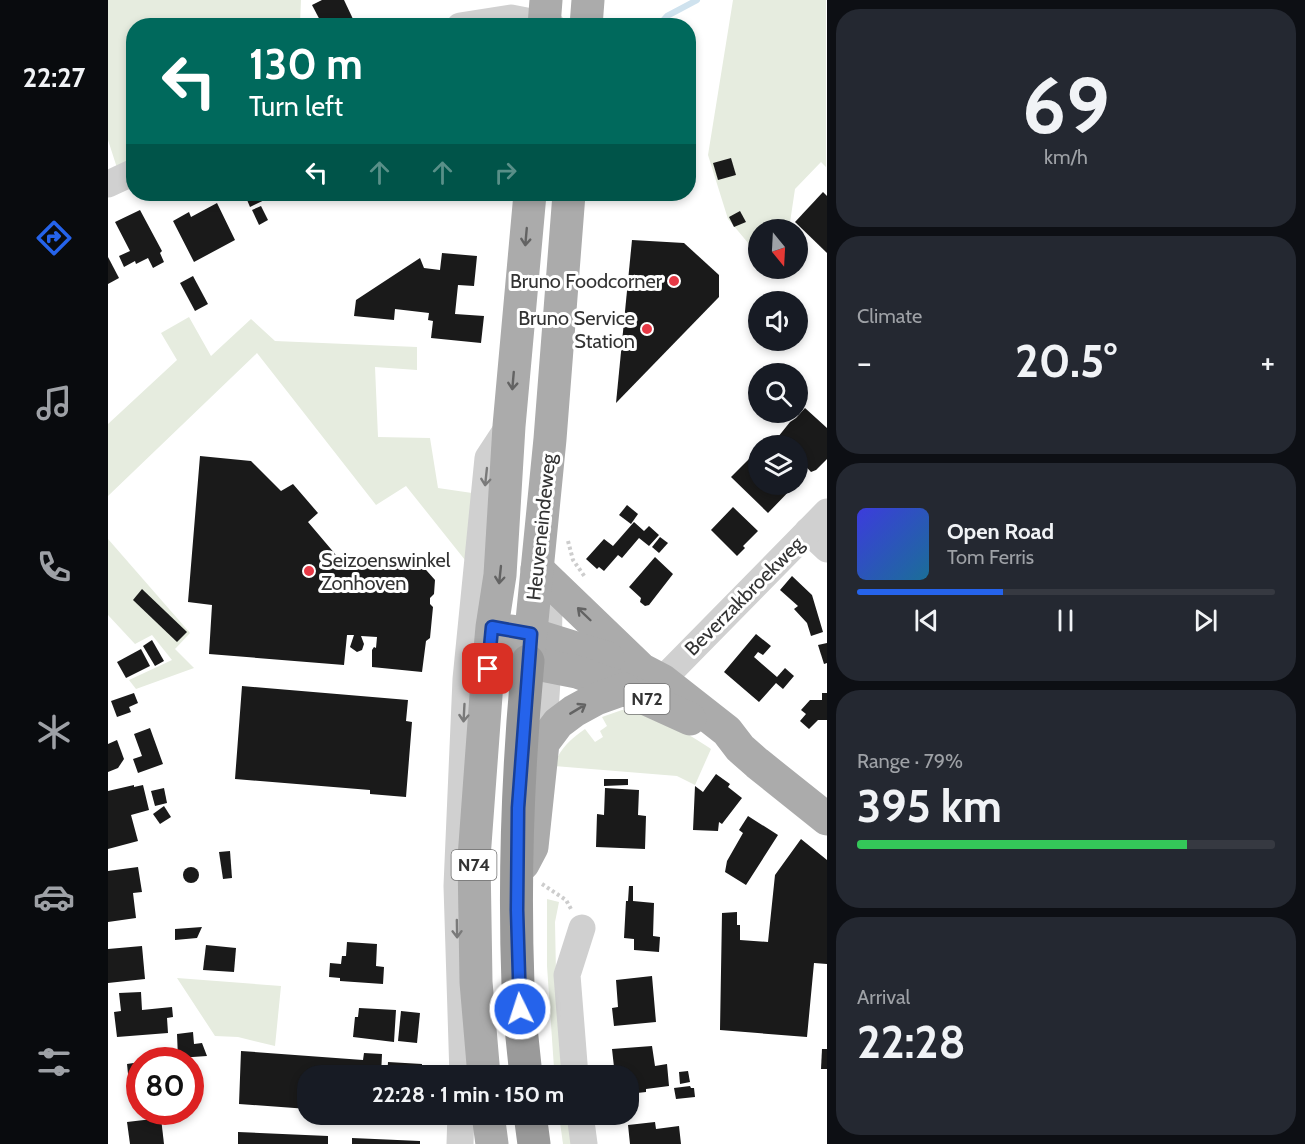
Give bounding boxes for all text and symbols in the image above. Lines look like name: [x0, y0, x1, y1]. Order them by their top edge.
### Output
text: 130 m: [249, 38, 363, 90]
icon: left: [150, 42, 228, 120]
text: 69: [1022, 58, 1110, 153]
text: 22:27: [23, 61, 85, 94]
text: Turn left: [249, 90, 343, 123]
text: km/h: [1044, 145, 1088, 169]
icon: left: [300, 156, 333, 189]
icon: ahead: [363, 156, 396, 189]
icon: ahead: [426, 156, 459, 189]
icon: right: [489, 156, 522, 189]
icon: directions: [33, 217, 75, 259]
north arrow: [748, 219, 808, 279]
map controls: [748, 219, 808, 495]
one-way arrow: [520, 227, 531, 246]
place label: Bruno Foodcorner: [510, 269, 663, 293]
marker: Bruno Foodcorner: [667, 274, 681, 288]
button: sound: [748, 291, 808, 351]
text: Climate: [857, 304, 922, 328]
place label: Bruno Service Station: [518, 306, 635, 353]
marker: Bruno Service Station: [640, 322, 654, 336]
text: 20.5°: [1015, 334, 1117, 388]
text: −: [857, 342, 872, 382]
text: +: [1260, 342, 1275, 382]
button: search: [748, 363, 808, 423]
one-way arrow: [508, 370, 519, 390]
icon: music: [33, 382, 75, 424]
button: layers: [748, 435, 808, 495]
street label: Heuveneindeweg: [521, 451, 561, 601]
one-way arrow: [480, 467, 491, 487]
text: Open Road: [947, 518, 1054, 545]
street label: Beverzakbroekweg: [680, 531, 809, 660]
text: Tom Ferris: [947, 545, 1034, 569]
icon: phone: [33, 546, 75, 588]
place label: Seizoenswinkel Zonhoven: [321, 548, 451, 595]
marker: Seizoenswinkel Zonhoven: [302, 564, 316, 578]
one-way arrow: [494, 565, 505, 585]
icon: previous: [910, 604, 943, 637]
icon: pause: [1049, 604, 1082, 637]
icon: next: [1189, 604, 1222, 637]
one-way arrow: [576, 607, 591, 622]
pin: [462, 643, 513, 694]
icon: arrive: [471, 652, 504, 685]
road number: N72: [624, 684, 670, 714]
one-way arrow: [459, 703, 470, 723]
one-way arrow: [569, 703, 586, 715]
icon: climate: [33, 711, 75, 753]
text: Range · 79%: [857, 749, 963, 773]
text: 395 km: [857, 779, 1002, 833]
road number: N74: [452, 850, 496, 880]
icon: car: [33, 876, 75, 918]
one-way arrow: [451, 919, 463, 939]
position arrow: [488, 977, 552, 1041]
text: Arrival: [857, 985, 910, 1009]
text: 22:28: [857, 1015, 966, 1069]
icon: filters: [33, 1041, 75, 1083]
speed limit sign: 80: [126, 1047, 204, 1125]
text: 22:28 · 1 min · 150 m: [372, 1081, 564, 1108]

